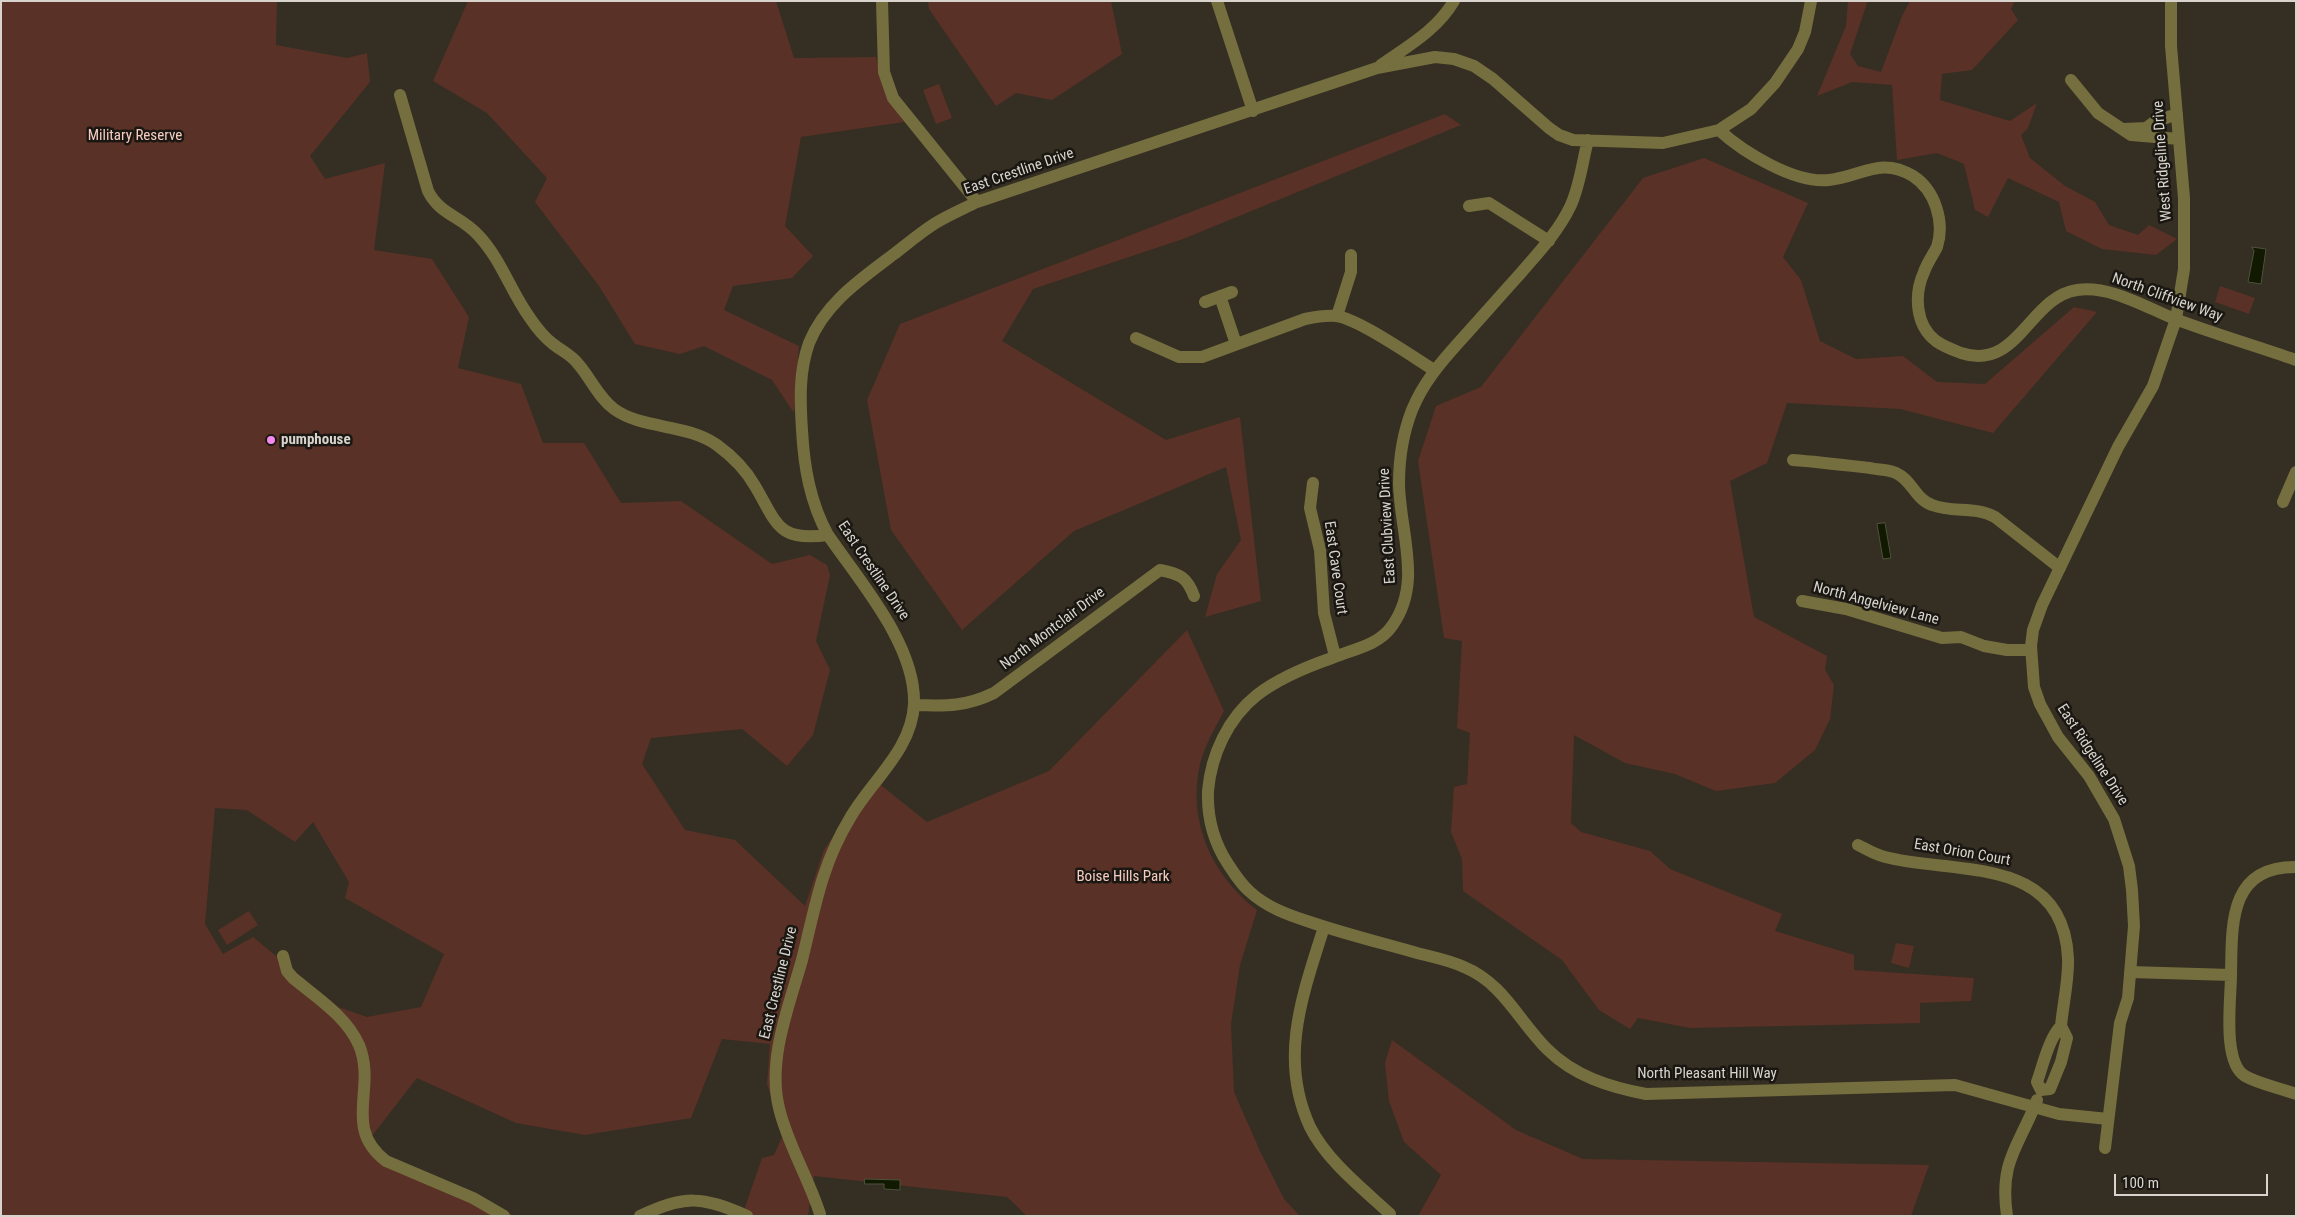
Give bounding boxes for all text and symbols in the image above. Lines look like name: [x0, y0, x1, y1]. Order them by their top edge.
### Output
street label: West Ridgeline Drive: [2150, 100, 2176, 222]
park label: Military Reserve: [88, 127, 182, 145]
street label: East Crestline Drive: [962, 145, 1076, 199]
street label: North Cliffview Way: [2109, 270, 2225, 326]
place label: pumphouse: [281, 431, 351, 449]
marker: pumphouse: [265, 434, 277, 446]
street label: East Clubview Drive: [1376, 468, 1400, 584]
street label: East Crestline Drive: [833, 518, 913, 624]
street label: East Cave Court: [1320, 520, 1350, 616]
street label: North Angelview Lane: [1811, 579, 1941, 629]
street label: North Montclair Drive: [997, 584, 1109, 674]
street label: East Ridgeline Drive: [2053, 701, 2131, 809]
street label: East Orion Court: [1913, 836, 2011, 870]
park label: Boise Hills Park: [1076, 868, 1170, 886]
street label: East Crestline Drive: [756, 925, 802, 1041]
street label: North Pleasant Hill Way: [1637, 1065, 1777, 1083]
scale bar: [2117, 1164, 2271, 1196]
text: 100 m: [2122, 1174, 2159, 1192]

